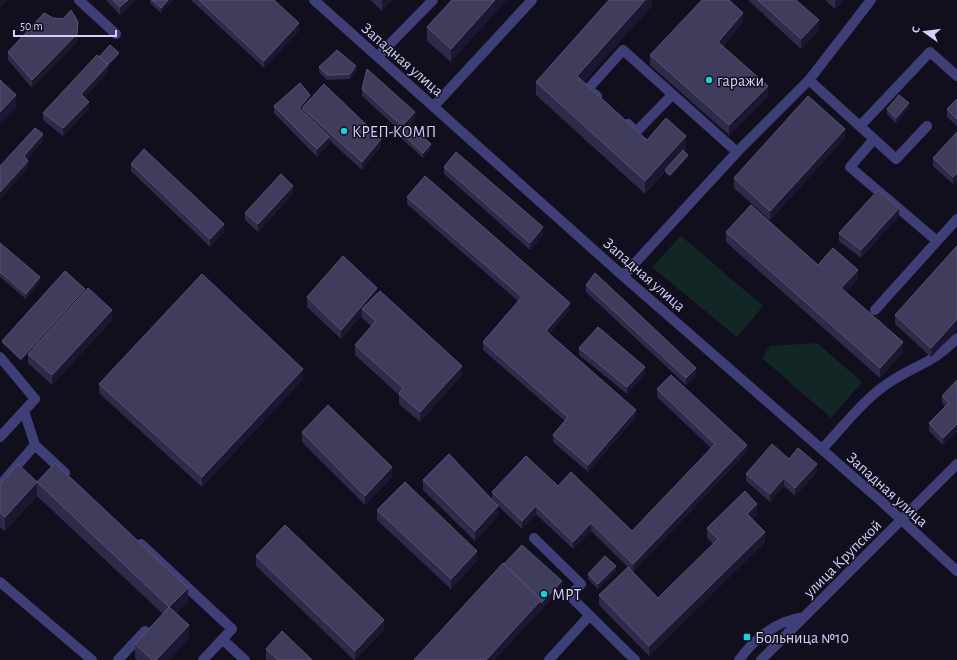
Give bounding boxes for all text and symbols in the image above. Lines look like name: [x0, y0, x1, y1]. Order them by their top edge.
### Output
scale bar: [14, 12, 116, 38]
north arrow: [905, 12, 945, 52]
text: 50 m: [20, 20, 43, 32]
street label: Западная улица: [358, 20, 446, 100]
text: С: [910, 25, 922, 34]
place label: гаражи: [717, 73, 764, 89]
marker: гаражи: [704, 75, 714, 85]
place label: КРЕП-КОМП: [352, 124, 436, 140]
marker: КРЕП-КОМП: [339, 126, 349, 136]
street label: Западная улица: [600, 235, 688, 315]
street label: Западная улица: [843, 449, 931, 531]
street label: улица Крупской: [800, 517, 885, 602]
place label: МРТ: [552, 587, 582, 603]
marker: МРТ: [539, 589, 549, 599]
place label: Больница №10: [755, 630, 849, 646]
marker: Больница №10: [742, 632, 752, 642]

